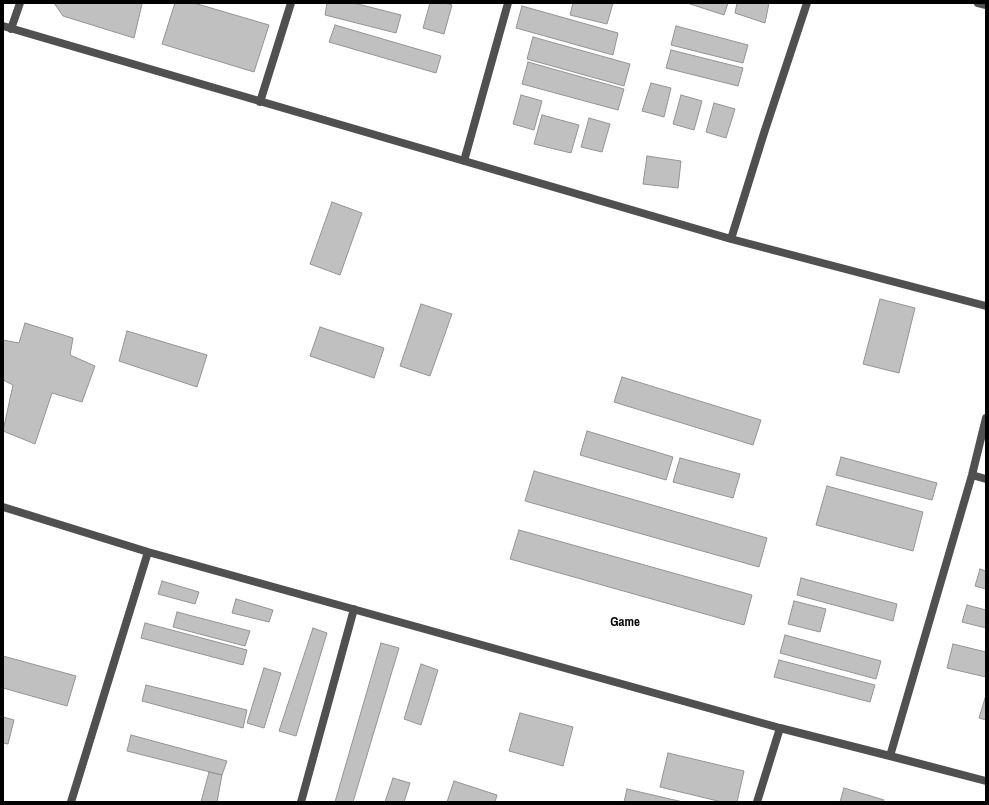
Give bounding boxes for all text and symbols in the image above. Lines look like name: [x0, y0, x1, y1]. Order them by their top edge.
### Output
district label: Game: [610, 615, 640, 631]

